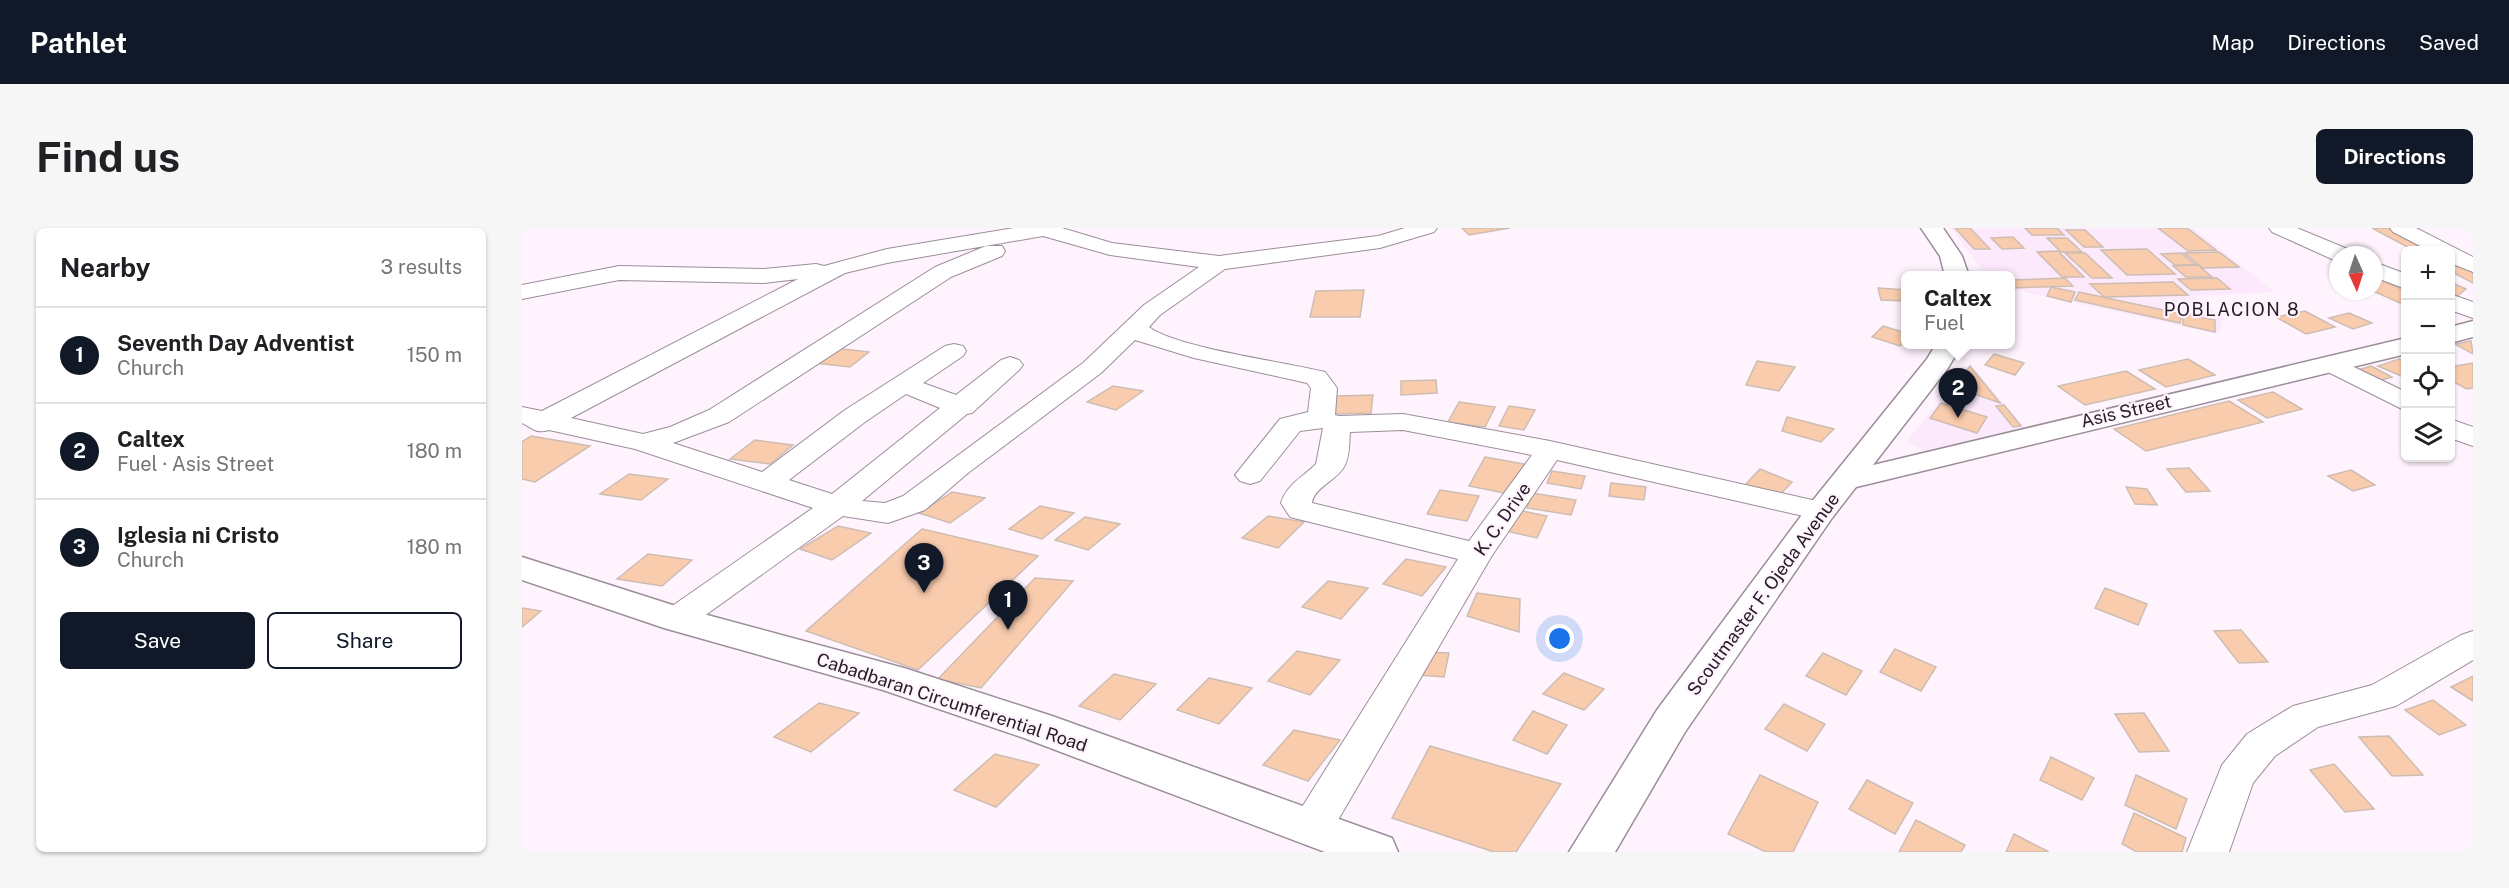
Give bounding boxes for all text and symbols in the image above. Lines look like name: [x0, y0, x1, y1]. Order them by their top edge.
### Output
text: Pathlet: [30, 26, 127, 59]
text: Map: [2212, 30, 2254, 55]
text: Directions: [2287, 30, 2386, 55]
text: Saved: [2419, 30, 2479, 55]
button: Directions: [2316, 129, 2473, 184]
text: Find us: [36, 132, 180, 181]
north arrow: [2329, 246, 2383, 300]
map controls: [2401, 246, 2455, 462]
button: +: [2401, 246, 2455, 300]
text: Nearby: [60, 252, 150, 283]
text: 3 results: [381, 255, 462, 279]
popup: [1901, 271, 2015, 349]
text: Caltex: [1924, 285, 1992, 311]
district label: POBLACION 8: [2164, 299, 2300, 320]
button: −: [2401, 300, 2455, 354]
text: Fuel: [1924, 311, 1965, 335]
text: Seventh Day Adventist: [117, 330, 354, 356]
text: 1: [75, 343, 84, 367]
text: 150 m: [407, 343, 462, 367]
button: locate: [2401, 354, 2455, 408]
text: Church: [117, 356, 184, 380]
pin: 2: [1938, 368, 1978, 418]
street label: Asis Street: [2079, 390, 2173, 432]
button: layers: [2401, 408, 2455, 462]
text: Caltex: [117, 426, 185, 452]
text: 2: [73, 439, 86, 463]
text: 180 m: [407, 439, 462, 463]
text: Fuel · Asis Street: [117, 452, 274, 476]
street label: K. C. Drive: [1469, 478, 1535, 560]
street label: Scoutmaster F. Ojeda Avenue: [1682, 489, 1844, 699]
text: Iglesia ni Cristo: [117, 522, 279, 548]
text: 3: [73, 535, 86, 559]
text: 180 m: [407, 535, 462, 559]
pin: 3: [904, 544, 944, 593]
text: Church: [117, 548, 184, 572]
pin: 1: [988, 580, 1028, 630]
button: Save: [60, 612, 255, 669]
button: Share: [267, 612, 462, 669]
your location: [1545, 624, 1574, 653]
street label: Cabadbaran Circumferential Road: [814, 648, 1090, 756]

